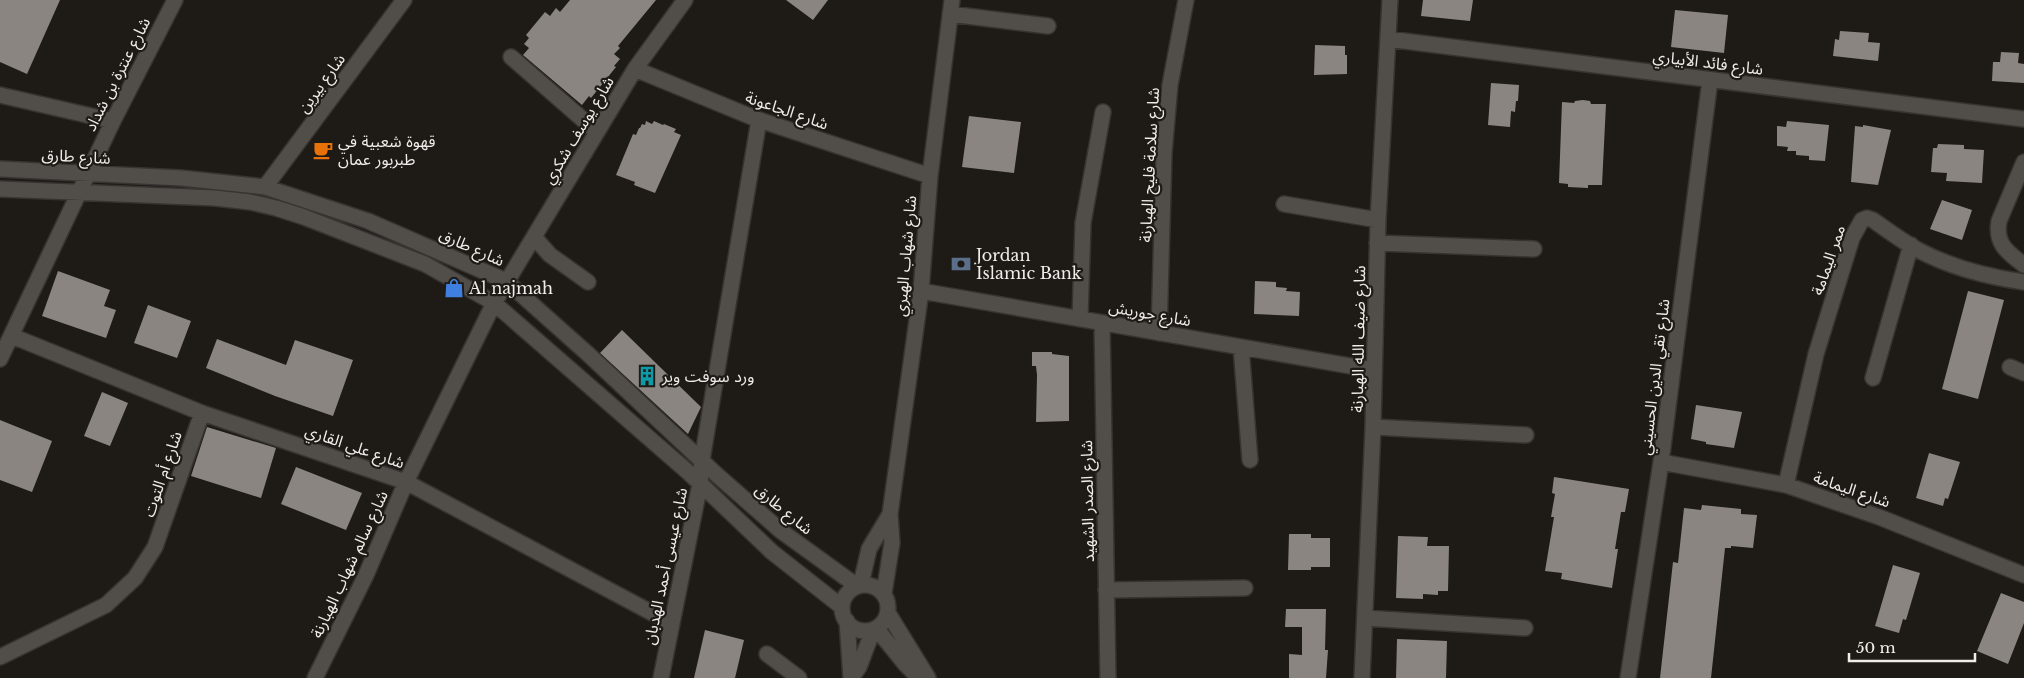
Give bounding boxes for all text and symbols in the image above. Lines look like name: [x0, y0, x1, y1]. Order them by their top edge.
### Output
street label: شارع عنترة بن شداد: [80, 14, 157, 136]
street label: شارع فائد الأبياري: [1651, 45, 1764, 82]
street label: شارع بيرين: [293, 49, 352, 118]
street label: شارع يوسف شكري: [538, 73, 621, 189]
street label: شارع الجاعونة: [742, 86, 831, 136]
street label: شارع سلامة فليح الهبارنة: [1135, 87, 1166, 243]
place label: قهوة شعبية في طبربور عمان: [338, 131, 436, 169]
cafe icon: قهوة شعبية في طبربور عمان: [312, 139, 334, 161]
street label: شارع طارق: [41, 144, 111, 171]
street label: شارع شهاب الهبري: [890, 195, 923, 318]
street label: ممر اليمامة: [1807, 222, 1849, 298]
street label: شارع طارق: [435, 224, 508, 273]
place label: Jordan Islamic Bank: [974, 245, 1082, 283]
bank icon: Jordan Islamic Bank: [950, 253, 972, 275]
street label: شارع ضيف الله الهبارنة: [1347, 265, 1372, 413]
shop icon: Al najmah: [443, 277, 465, 299]
place label: Al najmah: [468, 278, 553, 298]
street label: شارع جوريش: [1107, 296, 1193, 333]
street label: شارع تقي الدين الحسيني: [1634, 298, 1676, 457]
building icon: ورد سوفت وير: [636, 365, 658, 387]
place label: ورد سوفت وير: [661, 366, 754, 386]
street label: شارع علي القاري: [302, 420, 407, 475]
street label: شارع أم التوت: [138, 429, 189, 520]
street label: شارع الصدر الشهيد: [1076, 440, 1101, 562]
street label: شارع اليمامة: [1810, 467, 1893, 514]
street label: شارع طارق: [749, 480, 817, 541]
street label: شارع عيسى أحمد الهدبان: [639, 486, 694, 647]
street label: شارع سالم شهاب الهبارنة: [306, 487, 395, 642]
scale bar: [1849, 630, 1975, 662]
text: 50 m: [1856, 638, 1896, 657]

